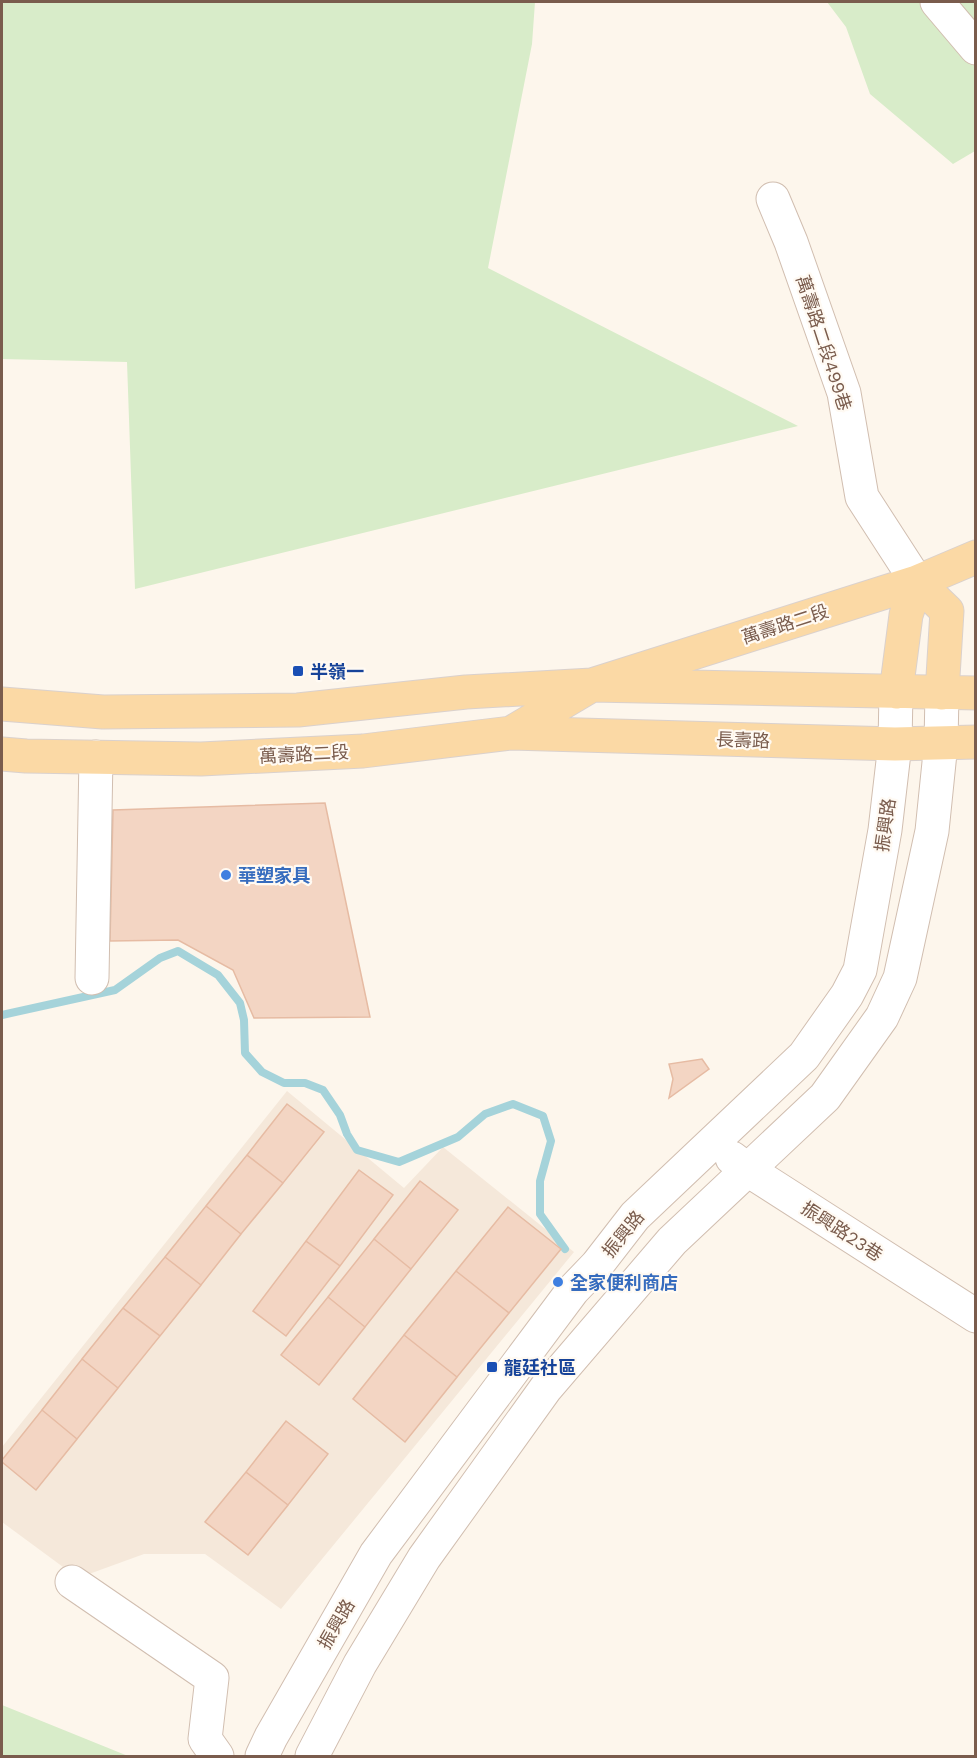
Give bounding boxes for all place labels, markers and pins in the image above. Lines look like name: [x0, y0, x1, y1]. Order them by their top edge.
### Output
place label: 半嶺一: [310, 661, 364, 682]
marker: 半嶺一: [291, 664, 305, 678]
place label: 華塑家具: [238, 865, 310, 886]
marker: 華塑家具: [219, 868, 233, 882]
place label: 全家便利商店: [570, 1272, 678, 1293]
marker: 全家便利商店: [551, 1275, 565, 1289]
place label: 龍廷社區: [504, 1357, 576, 1378]
marker: 龍廷社區: [485, 1360, 499, 1374]

